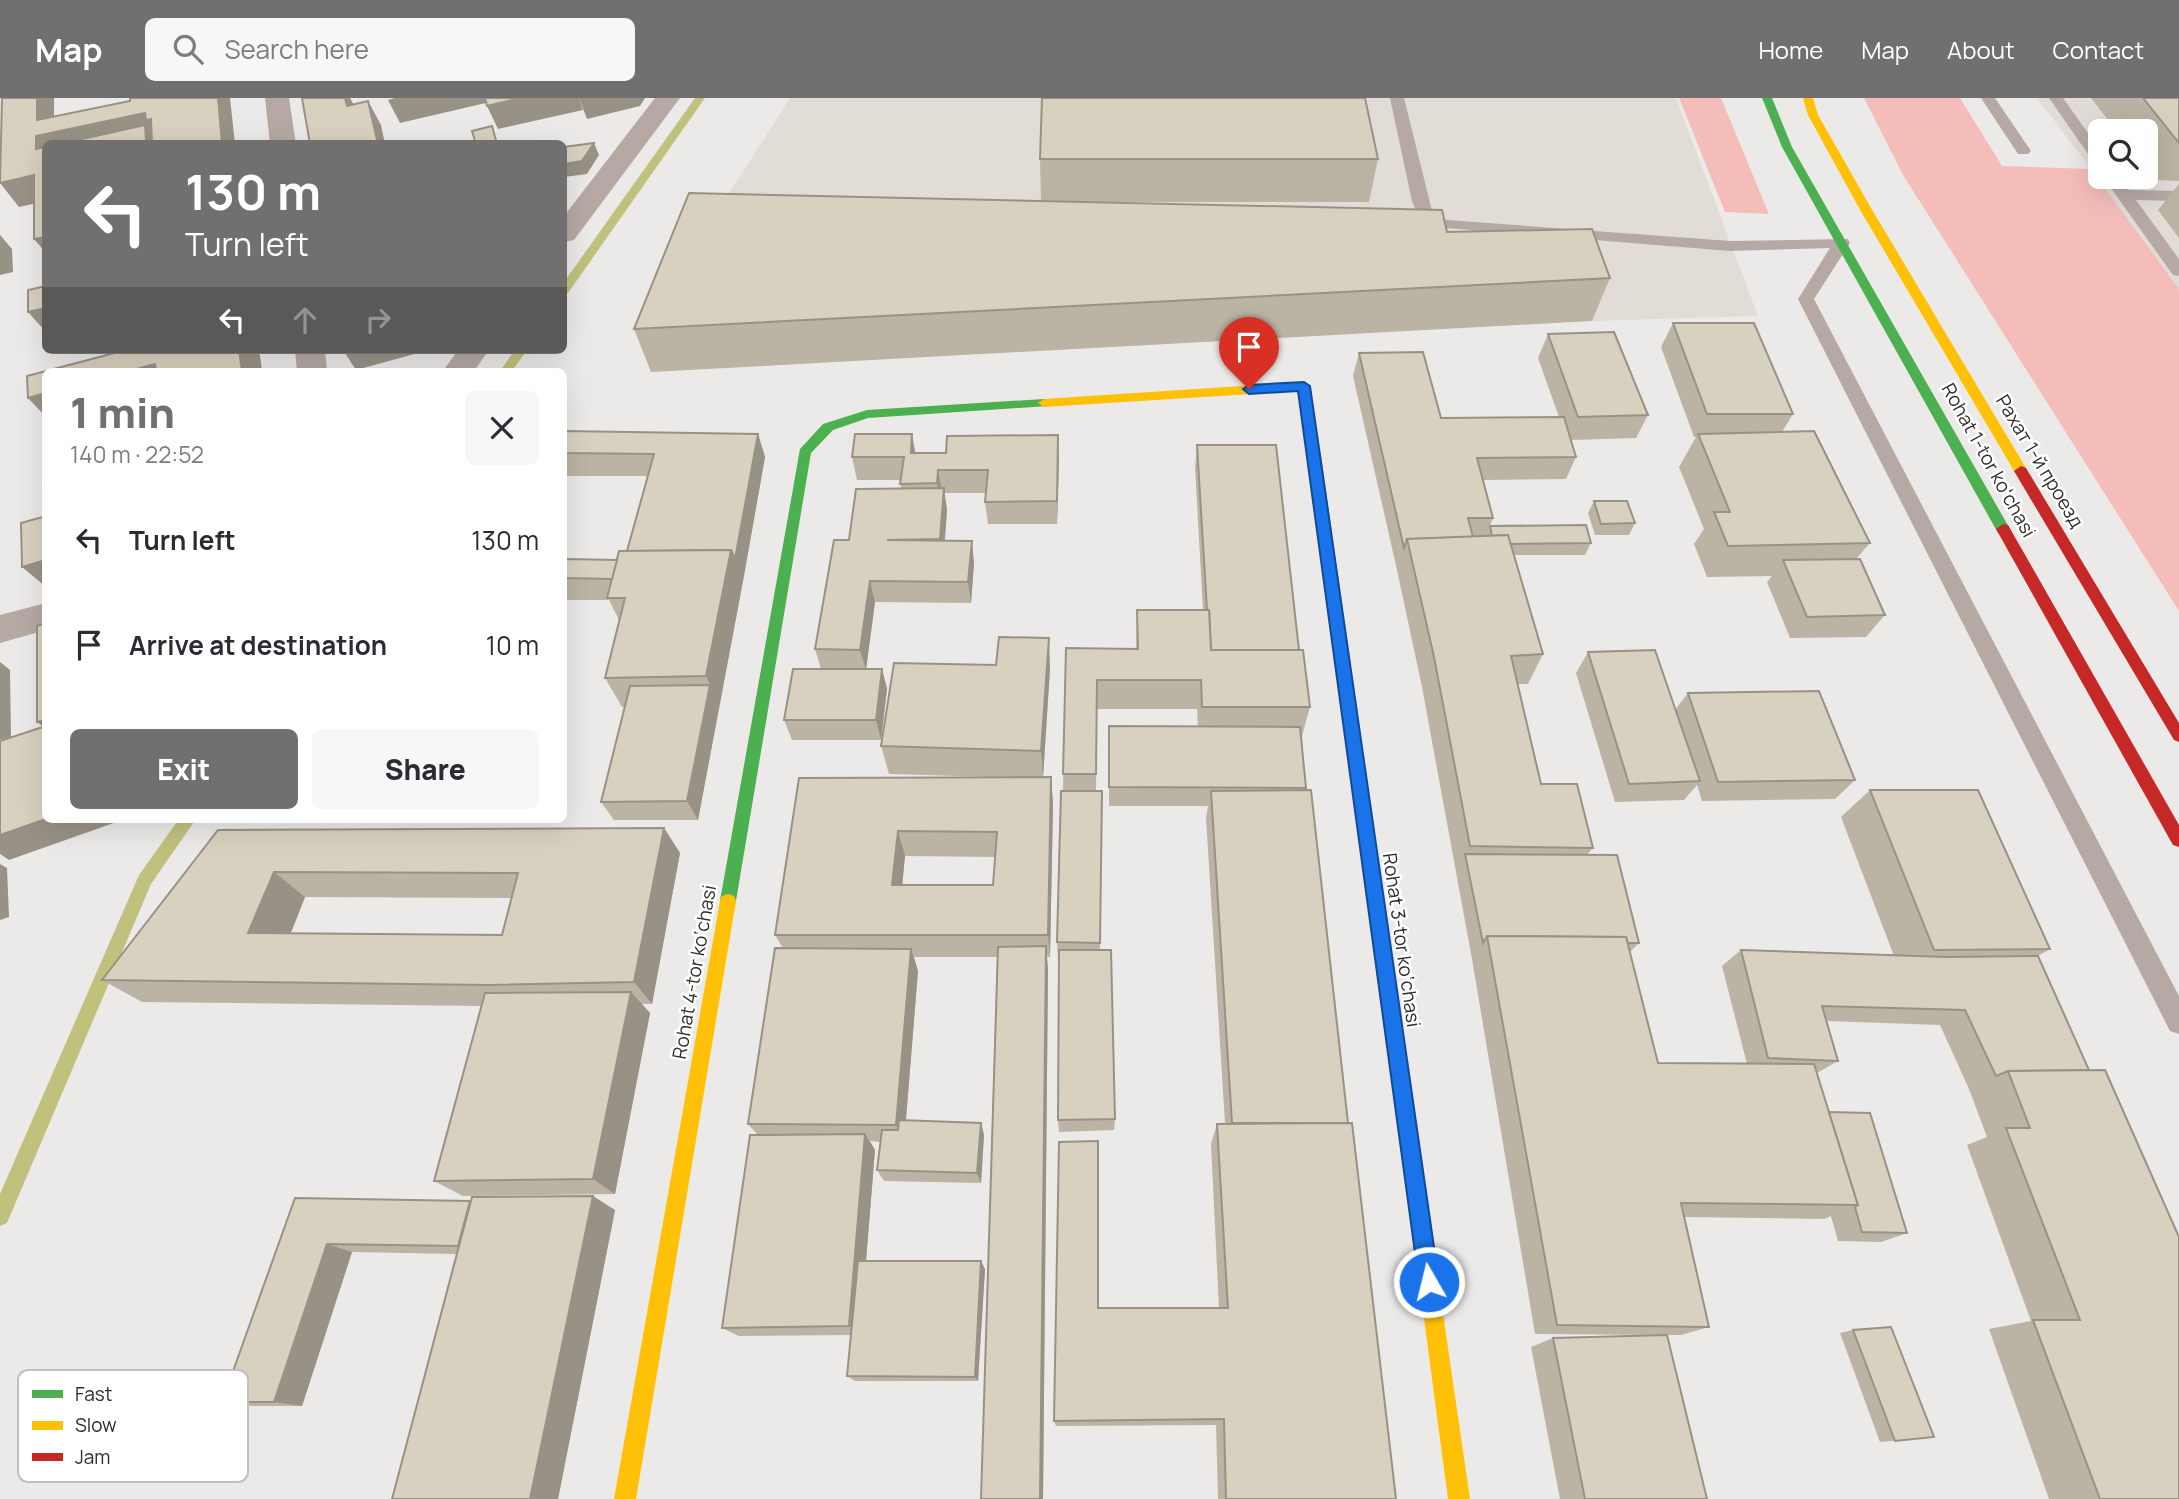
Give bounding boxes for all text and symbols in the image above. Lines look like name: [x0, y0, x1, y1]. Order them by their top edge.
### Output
search box: [145, 18, 635, 81]
text: Map: [35, 27, 103, 72]
icon: search: [169, 30, 207, 68]
text: Search here: [225, 31, 369, 67]
text: Home: [1758, 33, 1823, 66]
text: Map: [1861, 33, 1909, 66]
text: About: [1947, 33, 2015, 66]
text: Contact: [2053, 33, 2144, 66]
map controls: [2088, 119, 2158, 189]
button: search: [2088, 119, 2158, 189]
text: 130 m: [185, 158, 321, 225]
icon: left: [70, 168, 161, 259]
text: Turn left: [185, 222, 309, 266]
icon: left: [213, 301, 251, 339]
icon: ahead: [286, 301, 324, 339]
icon: right: [359, 301, 397, 339]
pin: [1219, 317, 1279, 389]
icon: arrive: [1230, 328, 1268, 366]
street label: Rohat 1-tor koʻchasi: [1936, 378, 2042, 542]
text: 1 min: [70, 383, 175, 441]
street label: Рахат 1-й проезд: [1990, 390, 2090, 532]
button: close: [465, 391, 539, 465]
text: 140 m · 22:52: [70, 438, 204, 470]
icon: left: [70, 521, 108, 559]
text: Turn left: [129, 522, 236, 558]
text: 130 m: [471, 522, 539, 558]
icon: arrive: [70, 626, 108, 664]
text: Arrive at destination: [129, 627, 387, 663]
text: 10 m: [486, 627, 539, 663]
button: Exit: [70, 729, 298, 809]
button: Share: [312, 729, 539, 809]
street label: Rohat 3-tor ko‘chasi: [1377, 851, 1427, 1029]
street label: Rohat 4-tor ko‘chasi: [666, 883, 722, 1061]
position arrow: [1392, 1245, 1466, 1319]
legend: [18, 1370, 248, 1482]
text: Fast: [75, 1381, 112, 1407]
text: Slow: [75, 1412, 117, 1438]
text: Jam: [75, 1444, 110, 1470]

